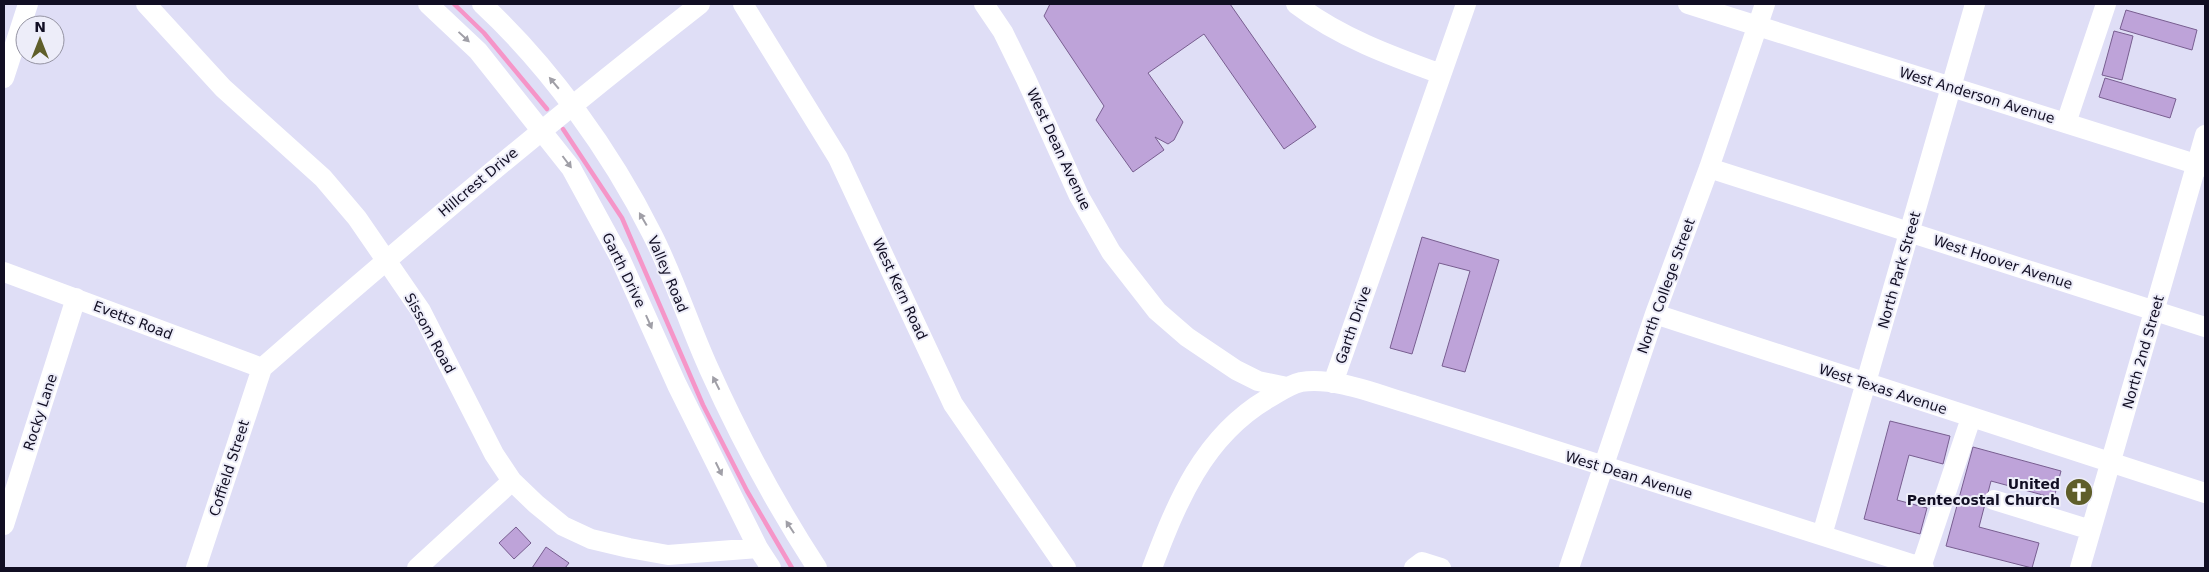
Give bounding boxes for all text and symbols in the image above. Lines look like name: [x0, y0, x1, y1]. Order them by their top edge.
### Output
north arrow: [15, 15, 65, 65]
text: N: [34, 19, 46, 35]
one-way arrow: [457, 31, 469, 43]
street label: West Anderson Avenue: [1897, 64, 2057, 126]
one-way arrow: [548, 77, 559, 90]
street label: West Dean Avenue: [1024, 86, 1094, 212]
street label: Hillcrest Drive: [435, 144, 521, 220]
one-way arrow: [561, 155, 572, 168]
street label: North Park Street: [1875, 209, 1923, 330]
one-way arrow: [639, 211, 647, 226]
street label: North College Street: [1634, 216, 1698, 356]
street label: Garth Drive: [599, 230, 649, 310]
street label: West Hoover Avenue: [1931, 232, 2075, 292]
street label: Valley Road: [645, 233, 691, 315]
street label: West Kern Road: [870, 236, 930, 342]
street label: Garth Drive: [1332, 284, 1374, 366]
street label: Sissom Road: [401, 290, 459, 376]
street label: North 2nd Street: [2119, 293, 2167, 411]
street label: Evetts Road: [91, 298, 175, 342]
one-way arrow: [646, 315, 654, 329]
street label: West Texas Avenue: [1817, 361, 1949, 417]
street label: Rocky Lane: [20, 372, 60, 452]
one-way arrow: [712, 376, 720, 390]
street label: Coffield Street: [206, 417, 252, 518]
street label: West Dean Avenue: [1563, 448, 1695, 502]
one-way arrow: [715, 462, 723, 476]
place label: United Pentecostal Church: [1907, 476, 2060, 508]
church icon: United Pentecostal Church: [2064, 477, 2094, 507]
one-way arrow: [785, 521, 795, 534]

